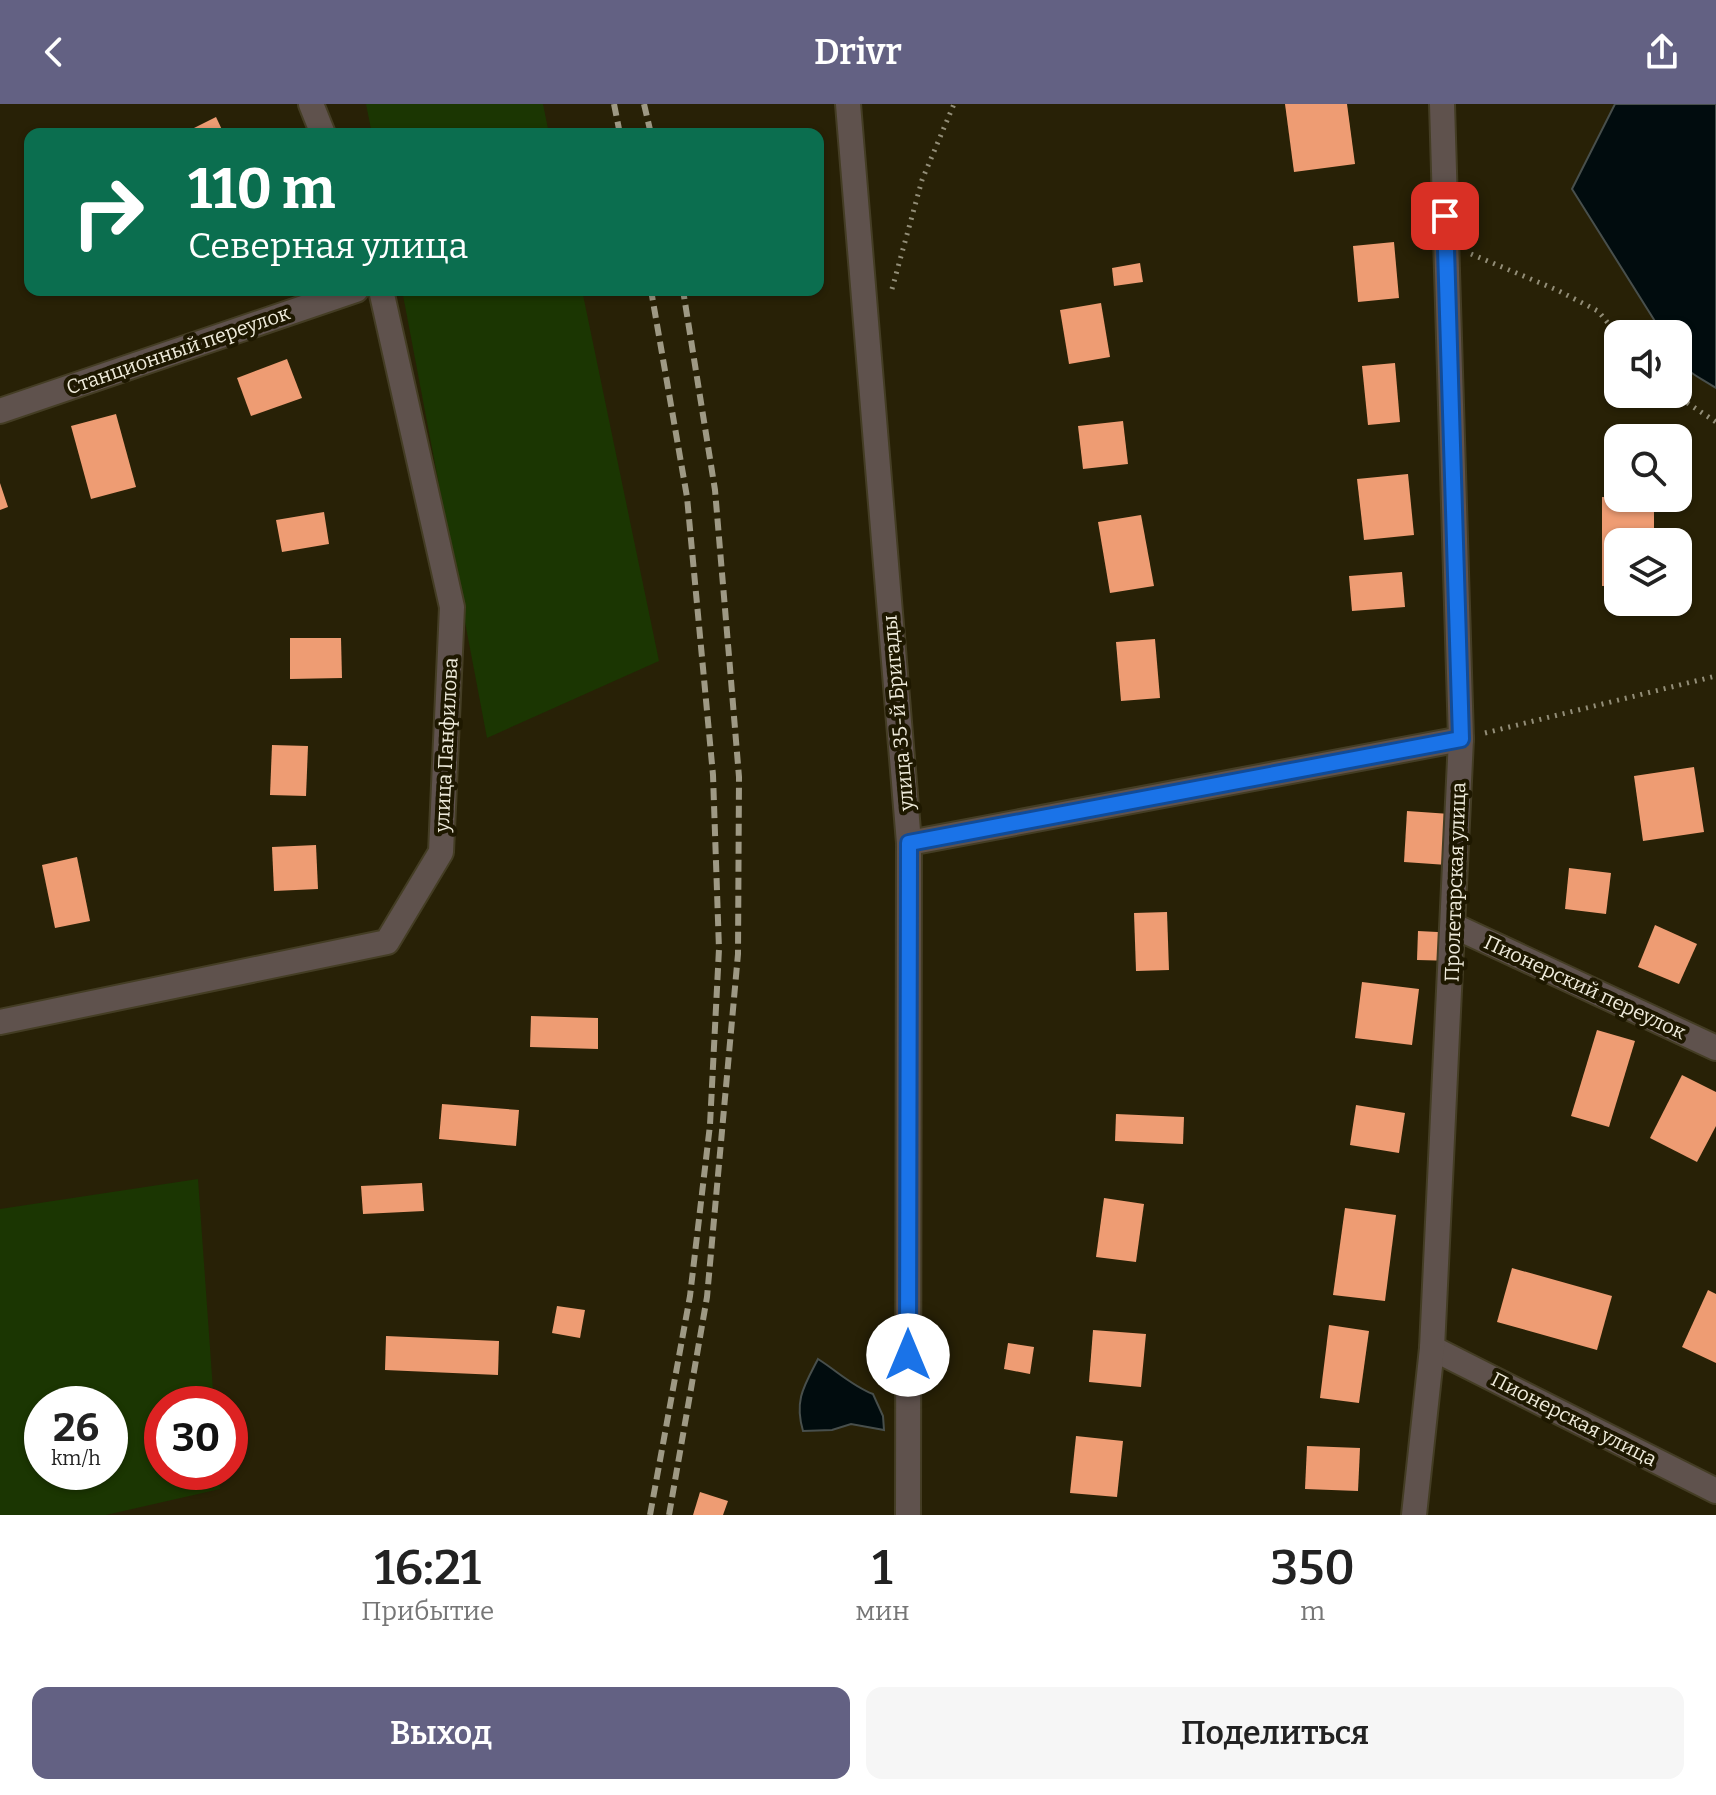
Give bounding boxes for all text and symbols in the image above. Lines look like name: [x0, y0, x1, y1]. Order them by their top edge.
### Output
icon: back: [32, 30, 76, 74]
text: Drivr: [814, 30, 902, 74]
icon: share: [1640, 30, 1684, 74]
text: 110 m: [188, 156, 335, 223]
icon: right: [56, 160, 160, 264]
pin: [1411, 182, 1479, 250]
icon: arrive: [1423, 194, 1467, 238]
text: Северная улица: [188, 224, 468, 268]
street label: Станционный переулок: [63, 300, 293, 400]
map controls: [1604, 320, 1692, 616]
button: sound: [1604, 320, 1692, 408]
button: search: [1604, 424, 1692, 512]
button: layers: [1604, 528, 1692, 616]
street label: улица 35-й Бригады: [877, 614, 919, 813]
street label: улица Панфилова: [429, 657, 463, 834]
street label: Пролетарская улица: [1440, 782, 1470, 982]
street label: Пионерский переулок: [1480, 930, 1690, 1044]
position arrow: [866, 1313, 950, 1397]
street label: Пионерская улица: [1487, 1367, 1661, 1471]
speed limit sign: 30: [144, 1386, 248, 1490]
text: 26: [53, 1404, 99, 1452]
text: km/h: [51, 1446, 101, 1470]
text: 16:21: [375, 1539, 481, 1597]
text: 1: [872, 1539, 893, 1597]
text: 350: [1271, 1539, 1355, 1597]
text: Прибытие: [361, 1596, 494, 1627]
text: мин: [856, 1596, 909, 1627]
text: m: [1300, 1596, 1325, 1627]
button: Выход: [32, 1687, 850, 1779]
button: Поделиться: [866, 1687, 1684, 1779]

